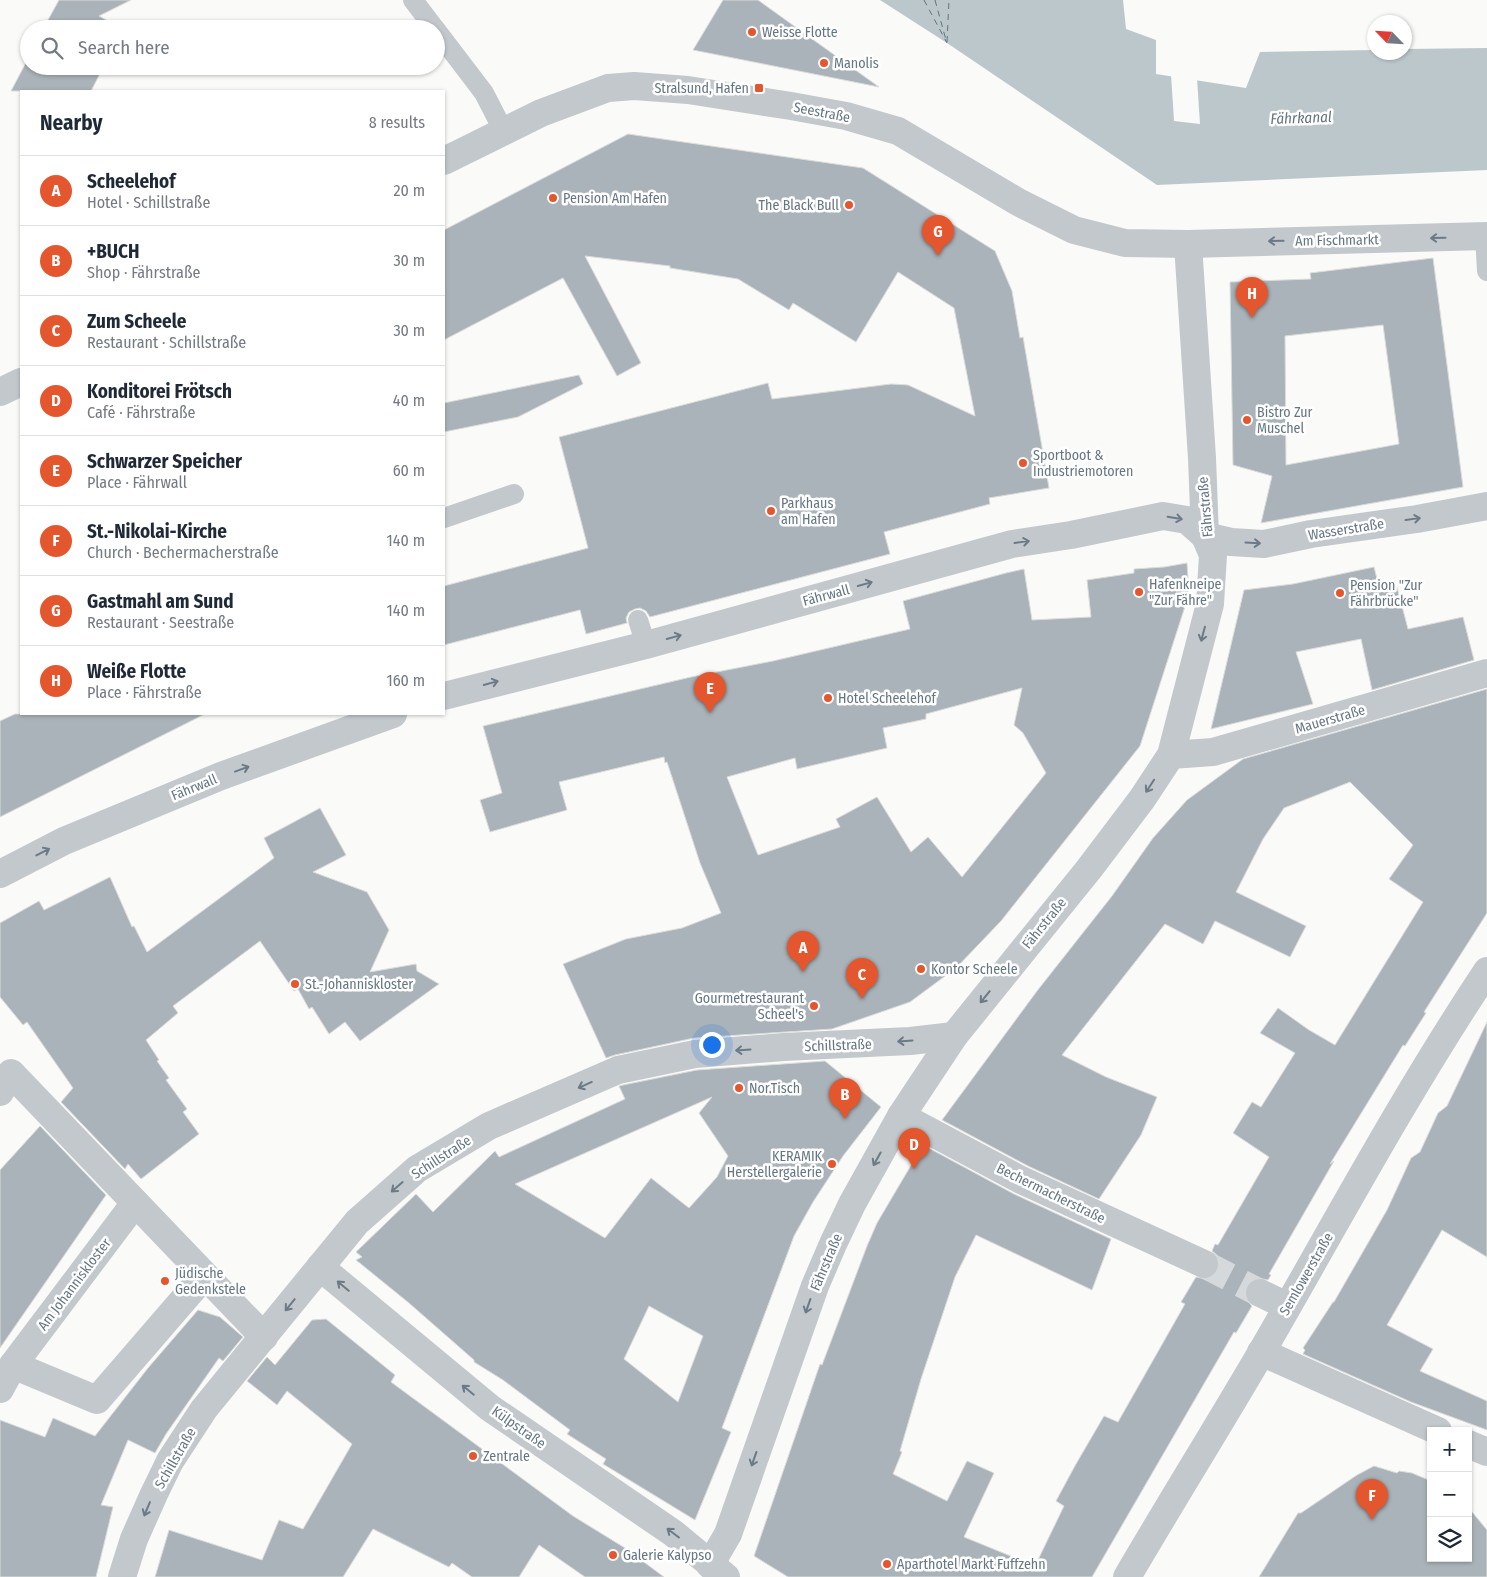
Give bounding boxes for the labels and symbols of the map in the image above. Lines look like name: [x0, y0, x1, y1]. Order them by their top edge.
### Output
north arrow: [1367, 15, 1412, 60]
place label: Weisse Flotte: [762, 24, 838, 41]
marker: Weisse Flotte: [746, 26, 758, 38]
place label: Manolis: [834, 55, 879, 72]
marker: Manolis: [818, 57, 830, 69]
place label: Stralsund, Hafen: [654, 80, 749, 97]
marker: Stralsund, Hafen: [753, 82, 765, 94]
street label: Seestraße: [792, 99, 852, 126]
water label: Fährkanal: [1270, 108, 1332, 128]
place label: Pension Am Hafen: [563, 190, 667, 207]
marker: Pension Am Hafen: [547, 192, 559, 204]
place label: The Black Bull: [759, 197, 839, 214]
marker: The Black Bull: [843, 199, 855, 211]
pin: G: [922, 215, 954, 256]
street label: Am Fischmarkt: [1295, 231, 1379, 250]
one-way arrow: [1431, 233, 1447, 242]
one-way arrow: [1268, 237, 1284, 246]
pin: H: [1236, 277, 1268, 318]
place label: Bistro Zur Muschel: [1257, 404, 1313, 437]
marker: Bistro Zur Muschel: [1241, 414, 1253, 426]
place label: Sportboot & Industriemotoren: [1033, 447, 1133, 480]
marker: Sportboot & Industriemotoren: [1017, 457, 1029, 469]
street label: Fährstraße: [1194, 476, 1217, 538]
place label: Parkhaus am Hafen: [781, 495, 836, 528]
marker: Parkhaus am Hafen: [765, 505, 777, 517]
one-way arrow: [1166, 513, 1182, 523]
one-way arrow: [1405, 514, 1421, 524]
street label: Wasserstraße: [1307, 515, 1385, 544]
one-way arrow: [1013, 537, 1029, 547]
one-way arrow: [1244, 539, 1260, 548]
place label: Hafenkneipe "Zur Fähre": [1149, 576, 1222, 609]
place label: Pension "Zur Fährbrücke": [1350, 577, 1423, 610]
one-way arrow: [856, 579, 872, 589]
street label: Fährwall: [801, 581, 852, 610]
marker: Hafenkneipe "Zur Fähre": [1133, 586, 1145, 598]
marker: Pension "Zur Fährbrücke": [1334, 587, 1346, 599]
one-way arrow: [1197, 626, 1207, 642]
one-way arrow: [666, 632, 682, 641]
pin: E: [694, 672, 726, 713]
one-way arrow: [482, 678, 498, 688]
place label: Hotel Scheelehof: [838, 690, 938, 707]
marker: Hotel Scheelehof: [822, 692, 834, 704]
street label: Mauerstraße: [1293, 701, 1367, 738]
one-way arrow: [233, 763, 249, 773]
street label: Fährwall: [169, 771, 220, 804]
one-way arrow: [1145, 779, 1155, 793]
one-way arrow: [36, 847, 51, 857]
street label: Fährstraße: [1019, 894, 1070, 952]
pin: A: [787, 931, 819, 972]
pin: C: [846, 958, 878, 999]
place label: Kontor Scheele: [931, 961, 1018, 978]
marker: Kontor Scheele: [915, 963, 927, 975]
place label: St.-Johanniskloster: [305, 976, 413, 993]
marker: St.-Johanniskloster: [289, 978, 301, 990]
place label: Gourmetrestaurant Scheel's: [695, 990, 804, 1023]
one-way arrow: [980, 990, 991, 1003]
marker: Gourmetrestaurant Scheel's: [808, 1000, 820, 1012]
your location: [699, 1032, 725, 1058]
street label: Schillstraße: [804, 1036, 872, 1055]
one-way arrow: [897, 1036, 913, 1046]
one-way arrow: [735, 1045, 751, 1055]
pin: B: [829, 1078, 861, 1119]
one-way arrow: [578, 1080, 593, 1090]
place label: Nor.Tisch: [749, 1080, 800, 1097]
marker: Nor.Tisch: [733, 1082, 745, 1094]
pin: D: [898, 1128, 930, 1169]
street label: Schillstraße: [408, 1132, 474, 1183]
place label: KERAMIK Herstellergalerie: [727, 1148, 823, 1181]
one-way arrow: [872, 1151, 881, 1166]
marker: KERAMIK Herstellergalerie: [826, 1158, 838, 1170]
street label: Bechermacherstraße: [994, 1160, 1108, 1227]
one-way arrow: [391, 1181, 404, 1192]
street label: Semlowerstraße: [1276, 1230, 1337, 1319]
street label: Fährstraße: [807, 1231, 846, 1293]
street label: Am Johanniskloster: [34, 1235, 115, 1334]
place label: Jüdische Gedenkstele: [175, 1265, 246, 1298]
marker: Jüdische Gedenkstele: [159, 1275, 171, 1287]
one-way arrow: [337, 1281, 350, 1292]
one-way arrow: [284, 1298, 295, 1311]
one-way arrow: [803, 1298, 812, 1313]
one-way arrow: [462, 1384, 475, 1395]
street label: Külpstraße: [488, 1403, 549, 1452]
street label: Schillstraße: [151, 1425, 200, 1492]
place label: Zentrale: [483, 1448, 530, 1465]
marker: Zentrale: [467, 1450, 479, 1462]
one-way arrow: [749, 1451, 758, 1466]
pin: F: [1356, 1479, 1388, 1520]
one-way arrow: [142, 1501, 152, 1516]
one-way arrow: [667, 1528, 680, 1539]
place label: Galerie Kalypso: [623, 1547, 712, 1564]
marker: Galerie Kalypso: [607, 1549, 619, 1561]
place label: Aparthotel Markt Fuffzehn: [897, 1556, 1046, 1573]
marker: Aparthotel Markt Fuffzehn: [881, 1558, 893, 1570]

